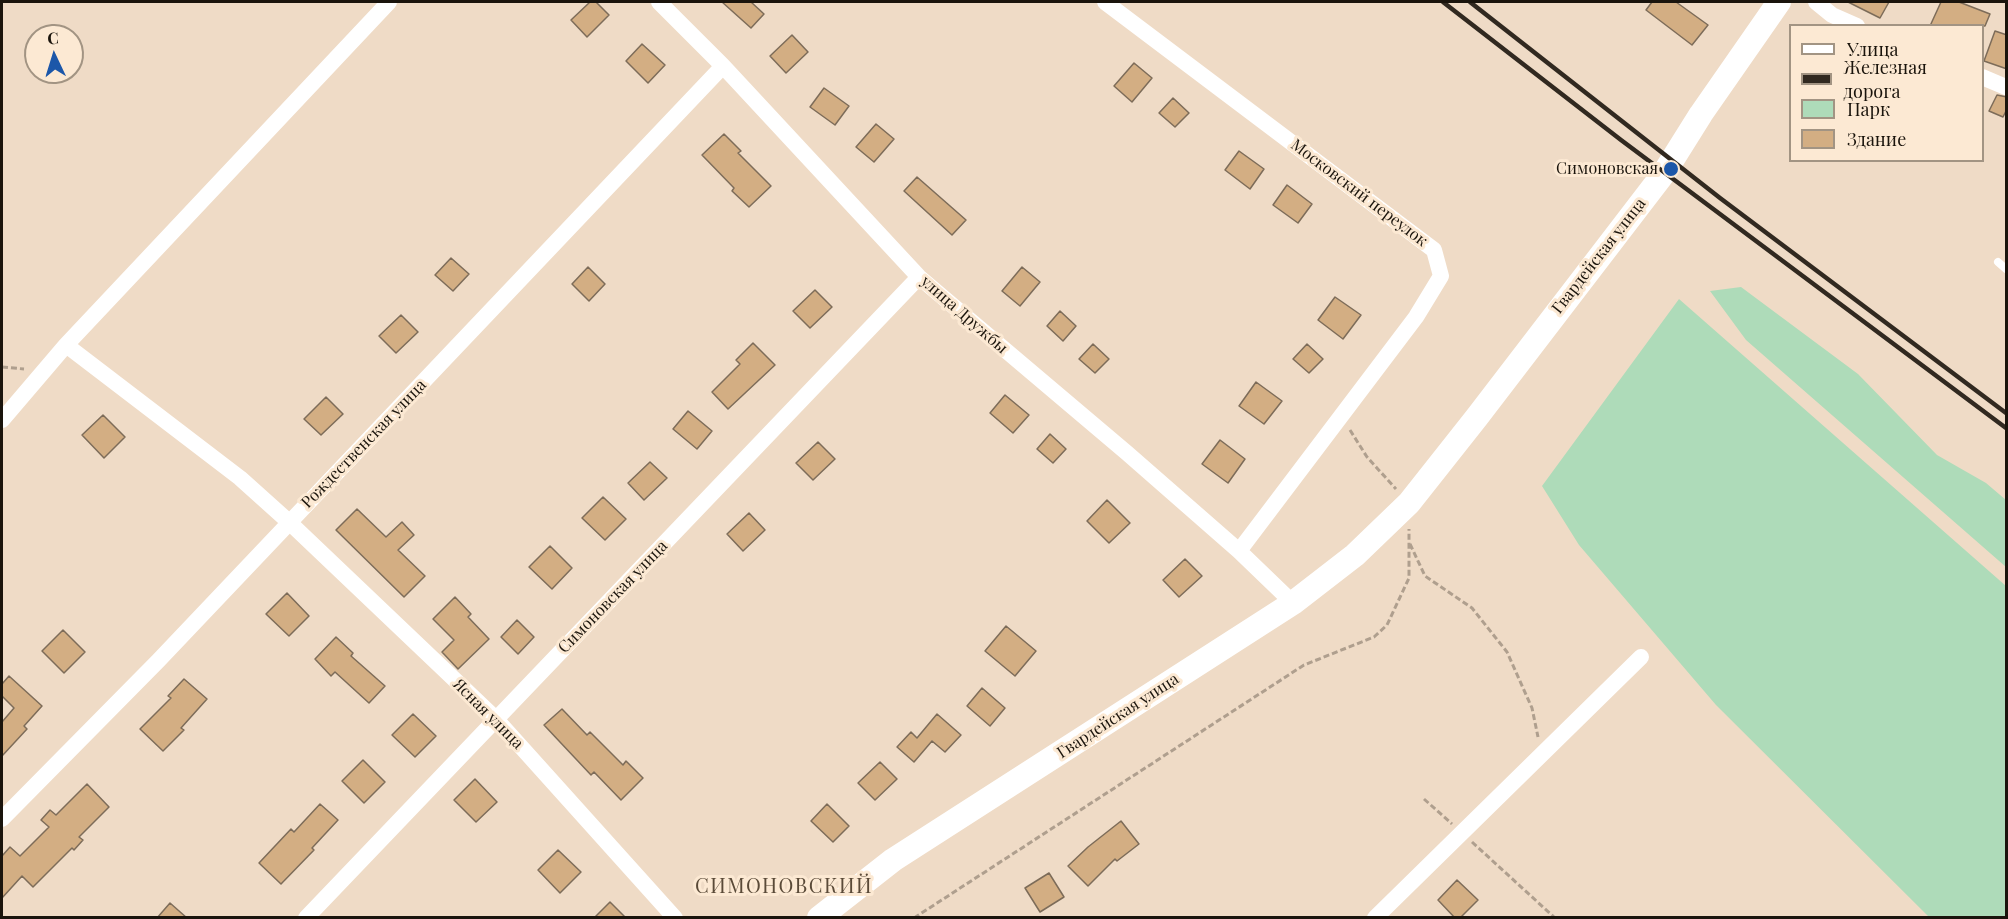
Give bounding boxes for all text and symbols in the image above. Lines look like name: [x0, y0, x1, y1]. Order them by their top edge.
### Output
north arrow: [24, 24, 84, 84]
legend: [1789, 24, 1984, 162]
text: С: [46, 27, 59, 48]
text: Улица: [1847, 37, 1898, 61]
text: Железная дорога: [1844, 55, 1927, 103]
text: Парк: [1847, 97, 1890, 121]
text: Здание: [1847, 127, 1906, 151]
street label: Московский переулок: [1287, 135, 1431, 251]
place label: Симоновская: [1556, 159, 1658, 179]
marker: Симоновская: [1662, 160, 1680, 178]
street label: Гвардейская улица: [1548, 194, 1650, 318]
street label: улица Дружбы: [917, 272, 1011, 358]
street label: Рождественская улица: [298, 376, 430, 512]
street label: Симоновская улица: [554, 537, 672, 657]
street label: Гвардейская улица: [1054, 669, 1182, 763]
street label: Ясная улица: [449, 675, 527, 753]
district label: СИМОНОВСКИЙ: [695, 875, 873, 899]

